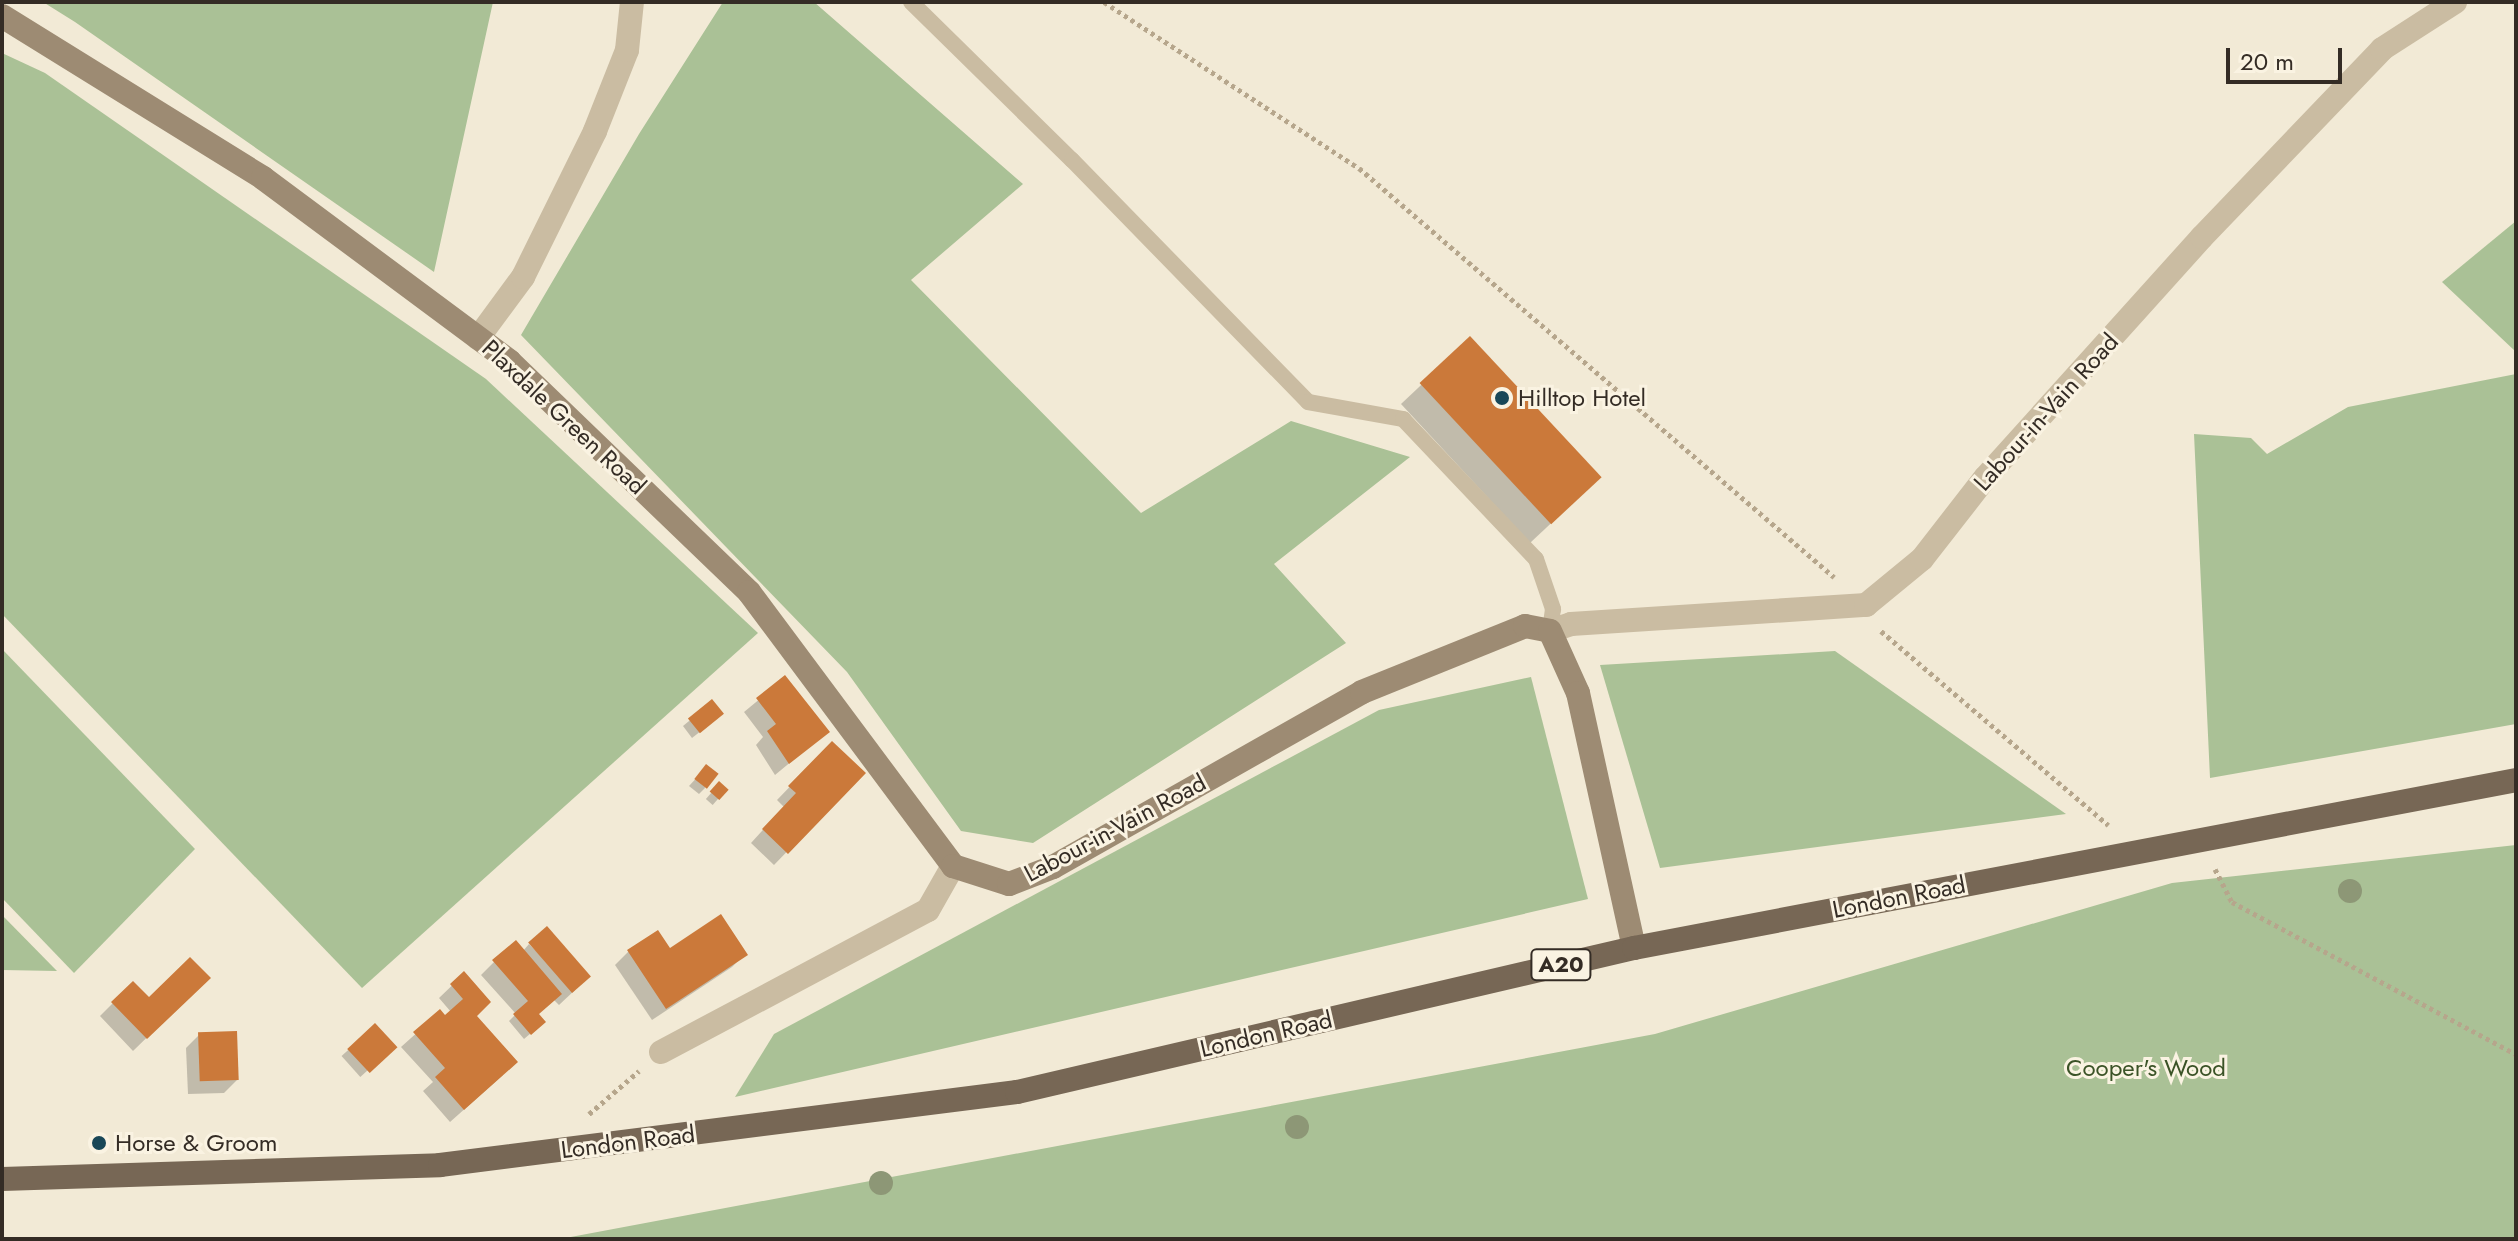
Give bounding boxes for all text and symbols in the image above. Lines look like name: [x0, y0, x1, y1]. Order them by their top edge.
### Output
scale bar: [2230, 32, 2346, 82]
text: 20 m: [2240, 44, 2294, 79]
street label: Labour-in-Vain Road: [1968, 327, 2124, 497]
street label: Plaxdale Green Road: [476, 334, 652, 500]
place label: Hilltop Hotel: [1518, 384, 1646, 412]
marker: Hilltop Hotel: [1493, 389, 1511, 407]
street label: Labour-in-Vain Road: [1019, 768, 1211, 888]
street label: London Road: [1830, 870, 1968, 924]
road number: A20: [1529, 947, 1593, 983]
street label: London Road: [1197, 1005, 1335, 1063]
park label: Cooper's Wood: [2066, 1054, 2226, 1082]
street label: London Road: [559, 1119, 697, 1165]
place label: Horse & Groom: [115, 1129, 278, 1157]
marker: Horse & Groom: [90, 1134, 108, 1152]

